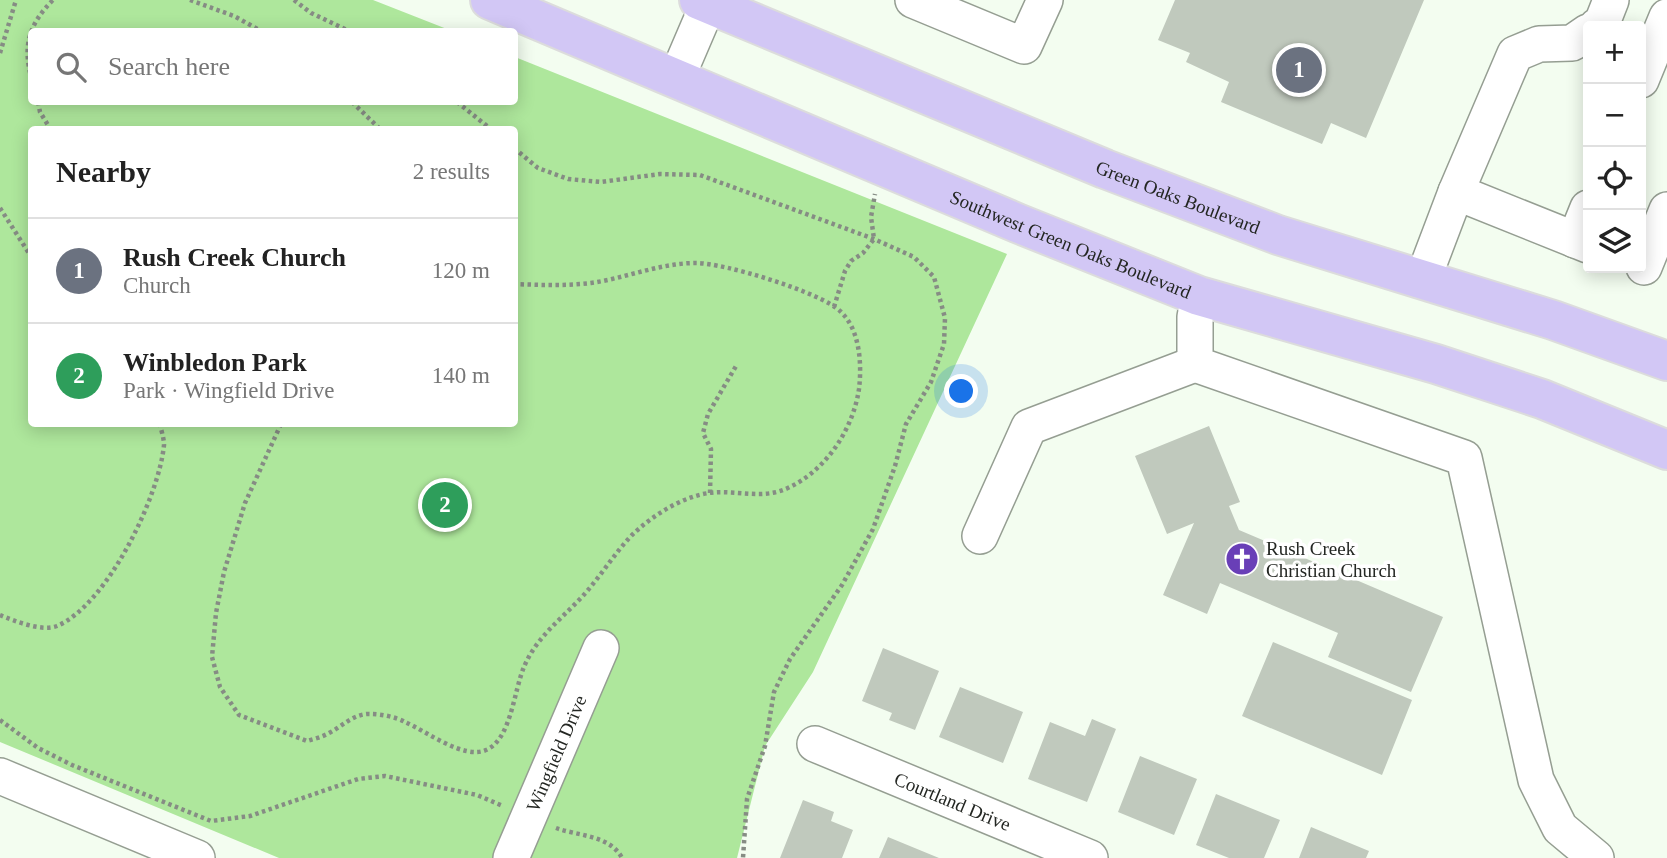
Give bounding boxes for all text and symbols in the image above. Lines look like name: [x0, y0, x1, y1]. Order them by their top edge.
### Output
map controls: [1583, 21, 1646, 273]
button: +: [1583, 21, 1646, 84]
search box: [28, 28, 518, 105]
pin: 1: [1276, 44, 1322, 96]
icon: search: [52, 48, 90, 86]
text: Search here: [108, 52, 230, 81]
button: −: [1583, 84, 1646, 147]
button: locate: [1583, 147, 1646, 210]
text: Nearby: [56, 155, 151, 188]
street label: Green Oaks Boulevard: [1093, 156, 1264, 238]
text: 2 results: [413, 159, 490, 184]
street label: Southwest Green Oaks Boulevard: [947, 186, 1195, 302]
button: layers: [1583, 210, 1646, 273]
text: Rush Creek Church: [123, 243, 346, 272]
text: 1: [73, 258, 85, 283]
text: 120 m: [432, 258, 490, 283]
text: Church: [123, 273, 191, 298]
text: Winbledon Park: [123, 348, 307, 377]
text: 2: [73, 363, 85, 388]
text: 140 m: [432, 363, 490, 388]
your location: [944, 374, 978, 408]
text: Park · Wingfield Drive: [123, 378, 334, 403]
pin: 2: [422, 479, 468, 531]
place label: Rush Creek Christian Church: [1266, 538, 1397, 581]
church icon: Rush Creek Christian Church: [1223, 540, 1261, 578]
street label: Wingfield Drive: [522, 692, 590, 814]
street label: Courtland Drive: [891, 768, 1014, 835]

